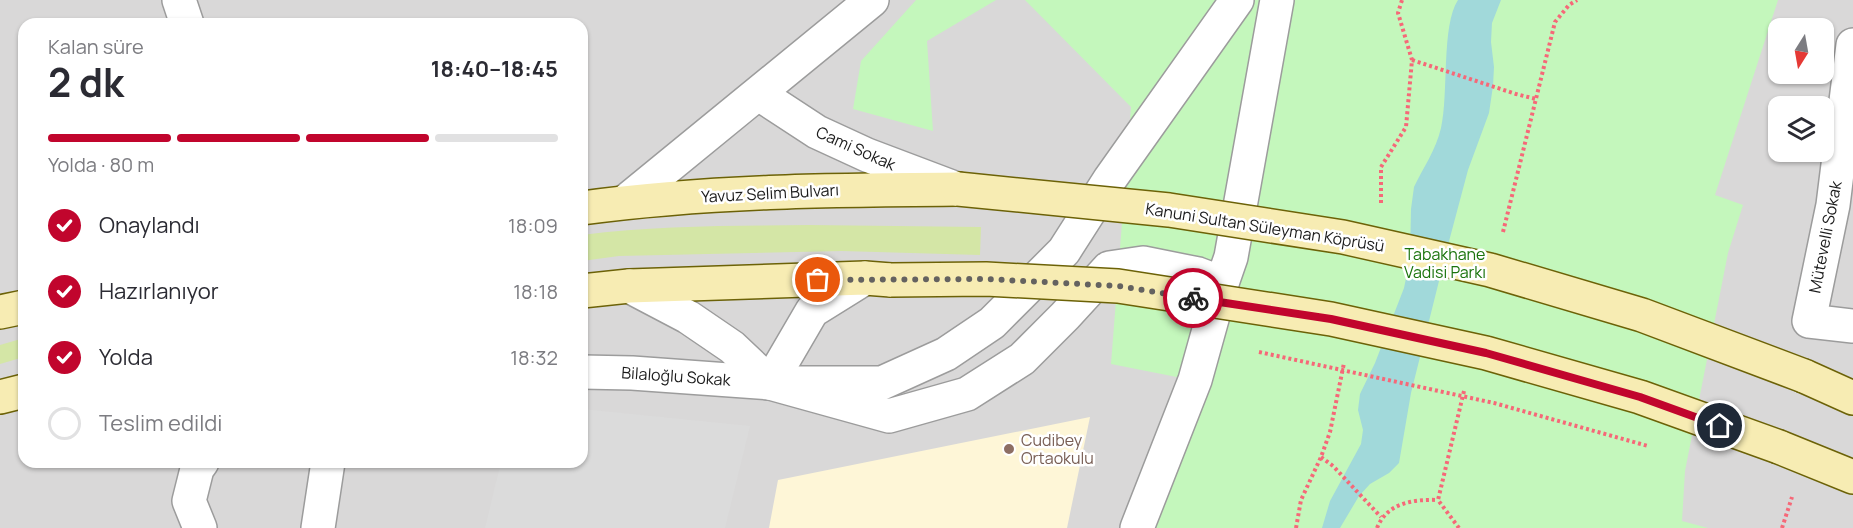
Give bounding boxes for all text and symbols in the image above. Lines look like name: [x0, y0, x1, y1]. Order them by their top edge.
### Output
north arrow: [1768, 18, 1834, 84]
map controls: [1768, 18, 1834, 162]
text: Kalan süre: [48, 33, 144, 60]
text: 18:40–18:45: [431, 54, 558, 84]
text: 2 dk: [48, 55, 124, 109]
button: layers: [1768, 96, 1834, 162]
street label: Cami Sokak: [813, 121, 900, 176]
text: Yolda · 80 m: [48, 151, 154, 178]
street label: Yavuz Selim Bulvarı: [701, 178, 839, 208]
street label: Mütevelli Sokak: [1803, 178, 1847, 295]
street label: Kanuni Sultan Süleyman Köprüsü: [1144, 197, 1386, 257]
icon: check: [48, 209, 81, 242]
text: Onaylandı: [99, 210, 200, 240]
text: 18:09: [508, 212, 558, 239]
park label: Tabakhane Vadisi Parkı: [1404, 243, 1486, 283]
pin: [792, 254, 843, 305]
icon: bag: [801, 263, 834, 296]
courier: [1163, 268, 1223, 328]
icon: check: [48, 275, 81, 308]
text: Hazırlanıyor: [99, 276, 219, 306]
text: 18:18: [513, 278, 558, 305]
icon: bike: [1177, 282, 1210, 315]
icon: check: [48, 341, 81, 374]
text: Yolda: [99, 342, 153, 372]
text: 18:32: [510, 344, 558, 371]
street label: Bilaloğlu Sokak: [621, 361, 732, 391]
pin: [1694, 400, 1745, 451]
text: Teslim edildi: [99, 408, 222, 438]
icon: home: [1703, 409, 1736, 442]
place label: Cudibey Ortaokulu: [1021, 429, 1094, 469]
marker: Cudibey Ortaokulu: [1002, 442, 1016, 456]

